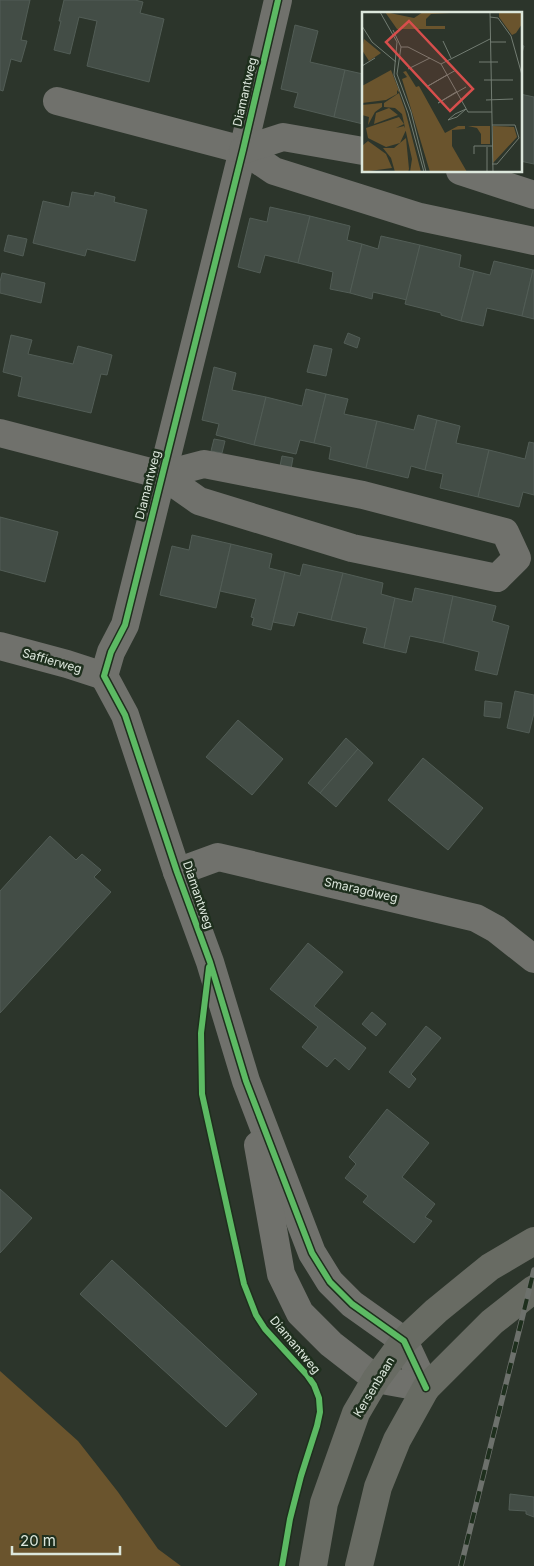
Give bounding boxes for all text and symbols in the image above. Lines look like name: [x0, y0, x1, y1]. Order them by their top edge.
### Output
inset map: [362, 12, 522, 172]
street label: Diamantweg: [229, 56, 260, 128]
street label: Diamantweg: [132, 449, 163, 521]
street label: Saffierweg: [21, 645, 84, 676]
street label: Diamantweg: [180, 859, 217, 931]
street label: Smaragdweg: [323, 874, 399, 905]
street label: Diamantweg: [267, 1313, 324, 1377]
street label: Kersenbaan: [350, 1354, 397, 1420]
scale bar: [12, 1524, 120, 1556]
text: 20 m: [20, 1531, 56, 1550]

